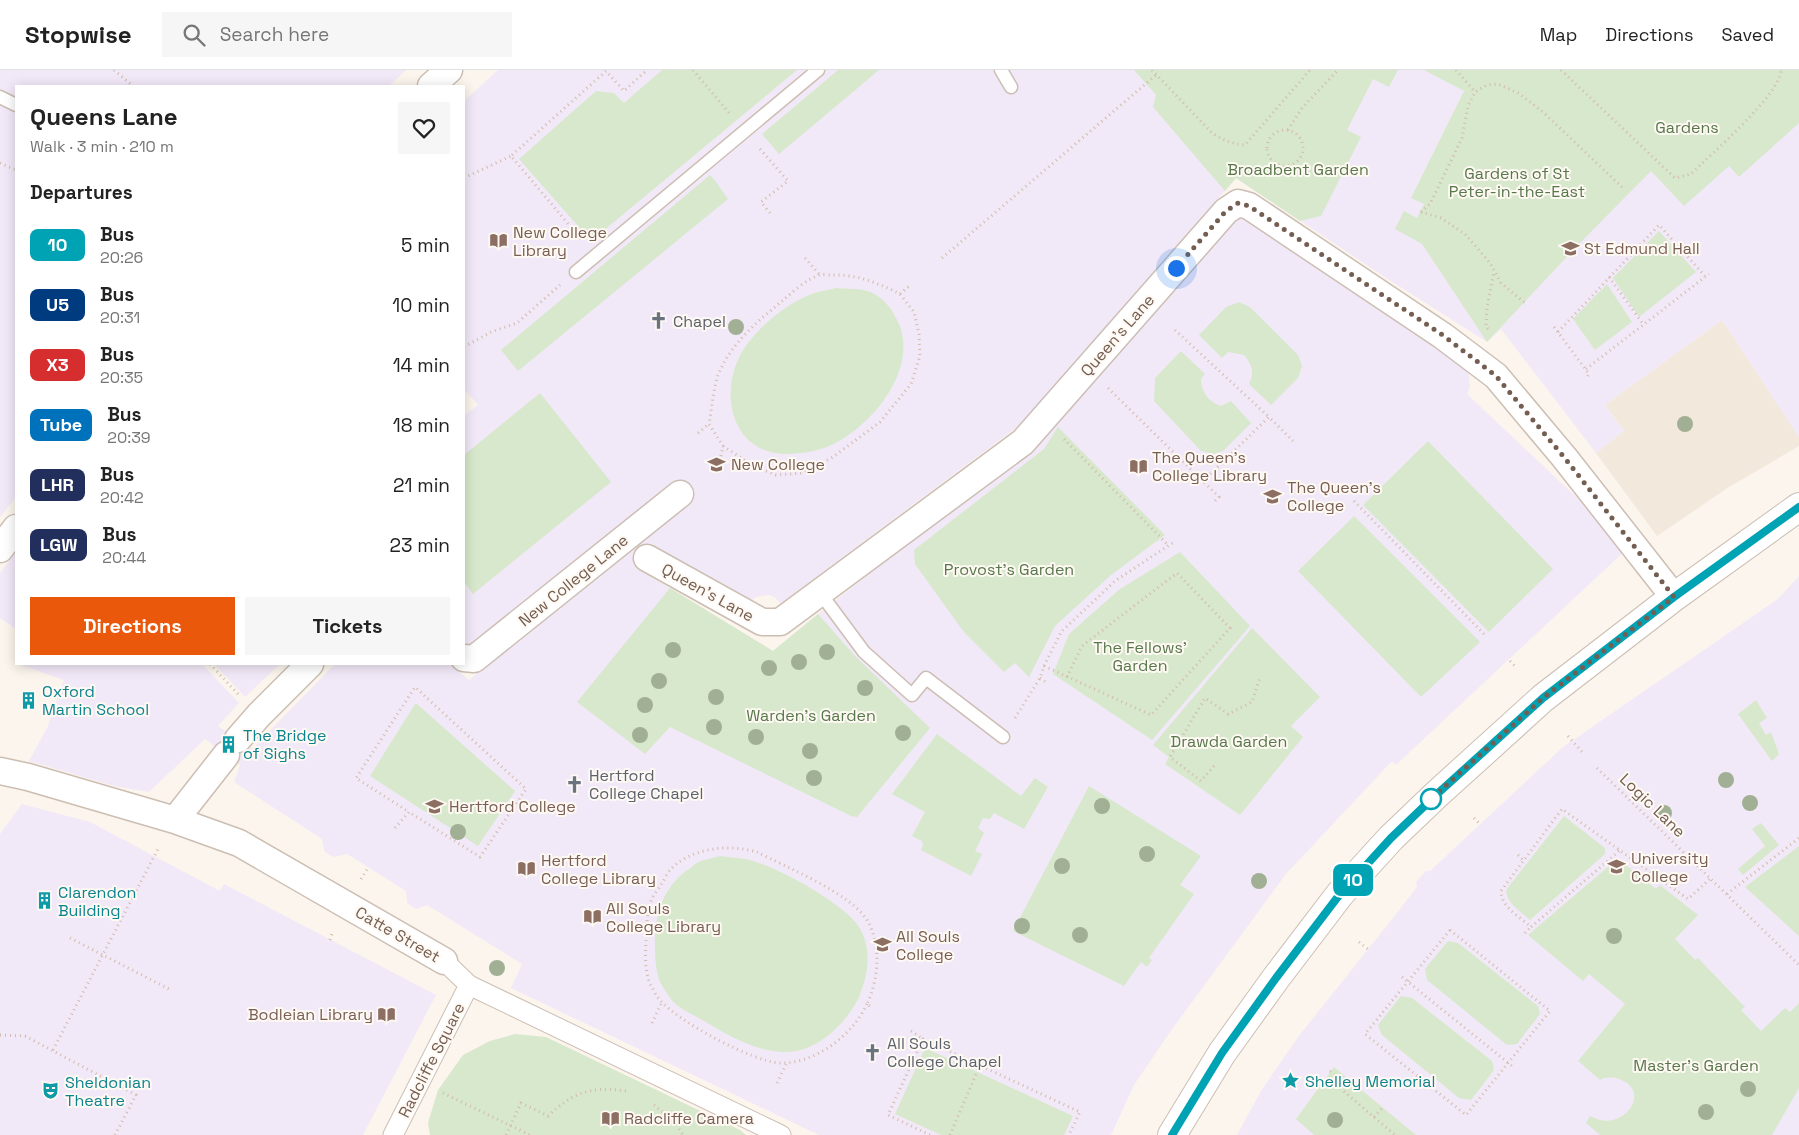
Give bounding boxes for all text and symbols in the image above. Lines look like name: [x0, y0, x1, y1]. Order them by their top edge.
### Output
search box: [162, 12, 512, 57]
text: Stopwise: [25, 19, 132, 50]
icon: search: [180, 21, 208, 49]
text: Search here: [220, 22, 329, 47]
text: Map: [1540, 23, 1577, 46]
text: Directions: [1605, 23, 1694, 46]
text: Saved: [1722, 23, 1774, 46]
text: Queens Lane: [30, 101, 178, 132]
button: heart: [398, 102, 450, 154]
park label: Gardens: [1655, 117, 1719, 138]
text: Walk · 3 min · 210 m: [30, 136, 174, 157]
park label: Broadbent Garden: [1227, 159, 1369, 180]
park label: Gardens of St Peter-in-the-East: [1449, 163, 1585, 202]
text: Departures: [30, 180, 133, 205]
text: Bus: [100, 222, 134, 247]
place label: New College Library: [513, 222, 607, 261]
library icon: New College Library: [489, 231, 509, 251]
text: 10: [48, 233, 67, 256]
text: 5 min: [401, 233, 450, 258]
school or university icon: St Edmund Hall: [1560, 238, 1580, 258]
place label: St Edmund Hall: [1584, 238, 1700, 259]
text: 20:26: [100, 247, 143, 268]
your location: [1164, 256, 1189, 281]
text: Bus: [100, 282, 134, 307]
street label: Queen's Lane: [1076, 290, 1159, 381]
text: U5: [46, 293, 69, 316]
text: 10 min: [392, 293, 450, 318]
text: 20:31: [100, 307, 140, 328]
church icon: Chapel: [649, 311, 669, 331]
place label: Chapel: [673, 311, 726, 332]
text: Bus: [100, 342, 134, 367]
text: X3: [46, 353, 69, 376]
text: 14 min: [393, 353, 450, 378]
text: 20:35: [100, 367, 143, 388]
text: Bus: [107, 402, 142, 427]
text: Tube: [40, 413, 82, 436]
text: 18 min: [393, 413, 450, 438]
text: 20:39: [107, 427, 151, 448]
place label: The Queen's College Library: [1152, 447, 1267, 486]
school or university icon: New College: [707, 454, 727, 474]
place label: New College: [731, 454, 825, 475]
library icon: The Queen's College Library: [1128, 456, 1148, 476]
text: Bus: [100, 462, 134, 487]
text: LHR: [41, 473, 74, 496]
text: 21 min: [393, 473, 450, 498]
place label: The Queen's College: [1287, 477, 1381, 516]
school or university icon: The Queen's College: [1263, 486, 1283, 506]
text: 20:42: [100, 487, 144, 508]
text: Bus: [102, 522, 137, 547]
street label: New College Lane: [514, 530, 633, 631]
text: LGW: [40, 533, 77, 556]
text: 23 min: [390, 533, 450, 558]
text: 20:44: [102, 547, 146, 568]
street label: Queen's Lane: [658, 558, 758, 626]
park label: Provost's Garden: [944, 559, 1074, 580]
button: Directions: [30, 597, 235, 655]
button: Tickets: [245, 597, 450, 655]
park label: The Fellows' Garden: [1093, 637, 1187, 676]
place label: Oxford Martin School: [42, 681, 149, 720]
building icon: Oxford Martin School: [18, 690, 38, 710]
park label: Warden's Garden: [746, 705, 876, 726]
place label: The Bridge of Sighs: [243, 725, 326, 764]
park label: Drawda Garden: [1171, 731, 1287, 752]
building icon: The Bridge of Sighs: [219, 734, 239, 754]
place label: Hertford College Chapel: [589, 765, 703, 804]
street label: Logic Lane: [1615, 769, 1690, 842]
church icon: Hertford College Chapel: [565, 774, 585, 794]
unlabelled marker: [1420, 788, 1442, 810]
school or university icon: Hertford College: [425, 796, 445, 816]
place label: Hertford College: [449, 796, 576, 817]
place label: University College: [1631, 848, 1709, 887]
place label: Hertford College Library: [541, 850, 656, 889]
school or university icon: University College: [1607, 857, 1627, 877]
library icon: Hertford College Library: [517, 859, 537, 879]
line badge: 10: [1330, 864, 1376, 896]
text: 10: [1343, 868, 1363, 891]
place label: Clarendon Building: [58, 882, 136, 921]
building icon: Clarendon Building: [34, 891, 54, 911]
place label: All Souls College Library: [606, 898, 721, 937]
street label: Catte Street: [352, 902, 444, 967]
library icon: All Souls College Library: [582, 907, 602, 927]
place label: All Souls College: [896, 926, 960, 965]
school or university icon: All Souls College: [872, 935, 892, 955]
street label: Radcliffe Square: [393, 999, 470, 1121]
place label: Bodleian Library: [248, 1004, 373, 1025]
library icon: Bodleian Library: [377, 1004, 397, 1024]
place label: All Souls College Chapel: [887, 1033, 1001, 1072]
church icon: All Souls College Chapel: [863, 1042, 883, 1062]
park label: Master's Garden: [1633, 1055, 1759, 1076]
place icon: Shelley Memorial: [1281, 1071, 1301, 1091]
place label: Shelley Memorial: [1305, 1071, 1435, 1092]
place label: Sheldonian Theatre: [65, 1072, 151, 1111]
theatre icon: Sheldonian Theatre: [41, 1081, 61, 1101]
library icon: Radcliffe Camera: [600, 1108, 620, 1128]
place label: Radcliffe Camera: [624, 1108, 754, 1129]

